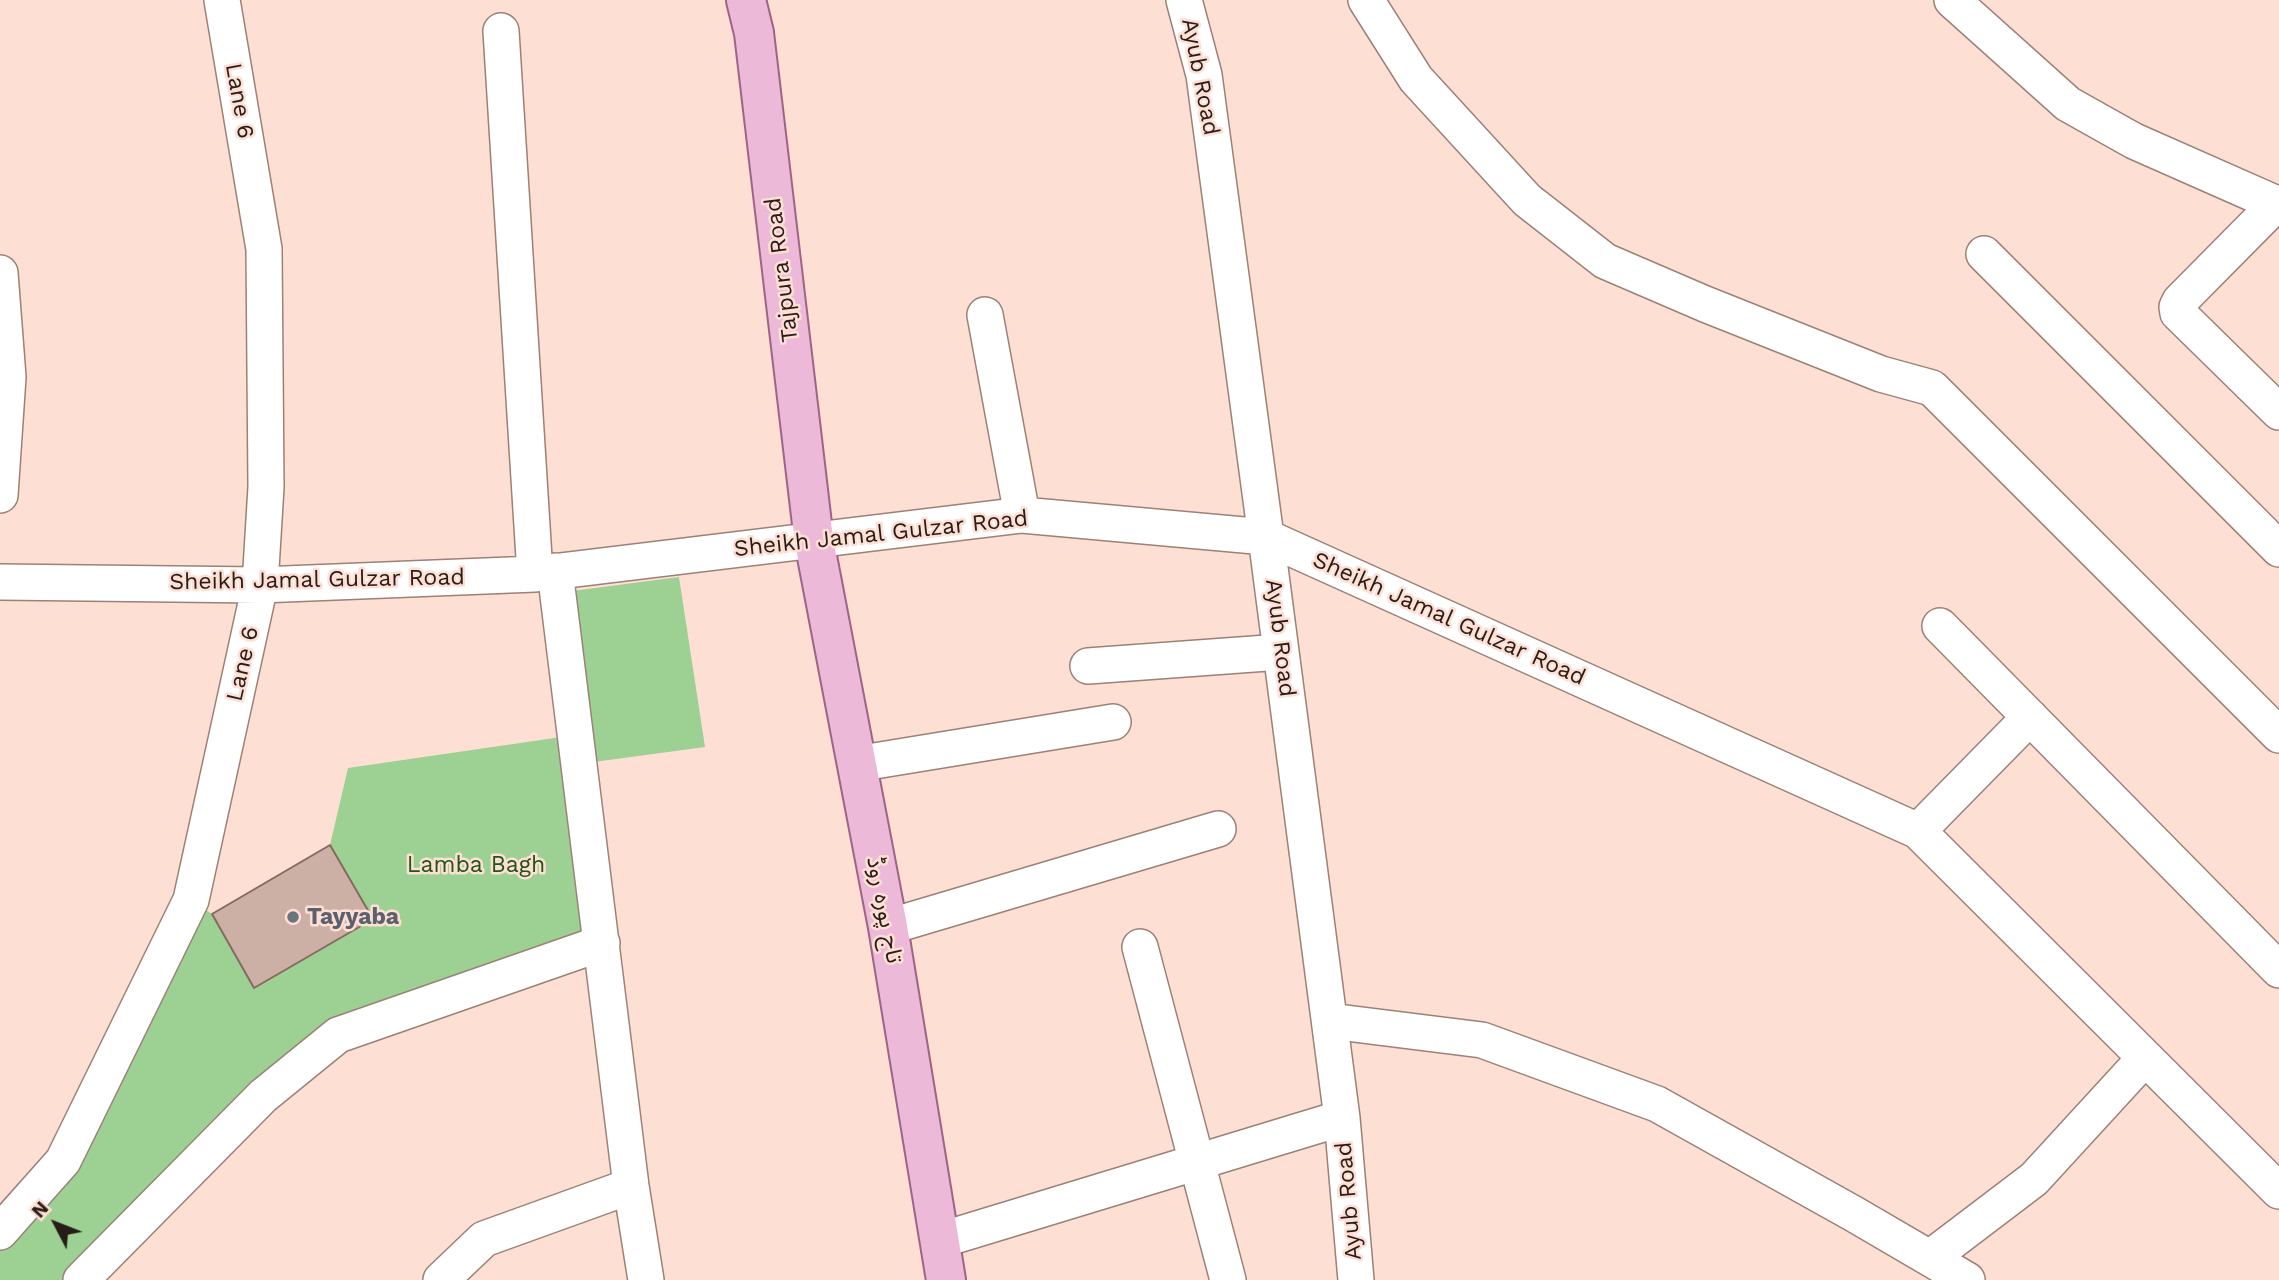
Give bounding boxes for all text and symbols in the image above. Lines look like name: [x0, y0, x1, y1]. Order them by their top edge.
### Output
street label: Ayub Road: [1175, 16, 1225, 138]
street label: Lane 6: [219, 61, 259, 141]
street label: Tajpura Road: [759, 196, 805, 344]
street label: Sheikh Jamal Gulzar Road: [733, 505, 1029, 563]
street label: Sheikh Jamal Gulzar Road: [1308, 546, 1590, 692]
street label: Sheikh Jamal Gulzar Road: [169, 564, 465, 596]
street label: Ayub Road: [1259, 577, 1301, 699]
street label: Lane 6: [221, 624, 265, 704]
park label: Lamba Bagh: [407, 851, 545, 879]
street label: تاج پورہ روڈ: [860, 854, 908, 966]
place label: Tayyaba: [307, 903, 399, 931]
marker: Tayyaba: [285, 909, 301, 925]
street label: Ayub Road: [1330, 1141, 1368, 1261]
north arrow: [21, 1189, 91, 1259]
text: N: [27, 1197, 53, 1223]

